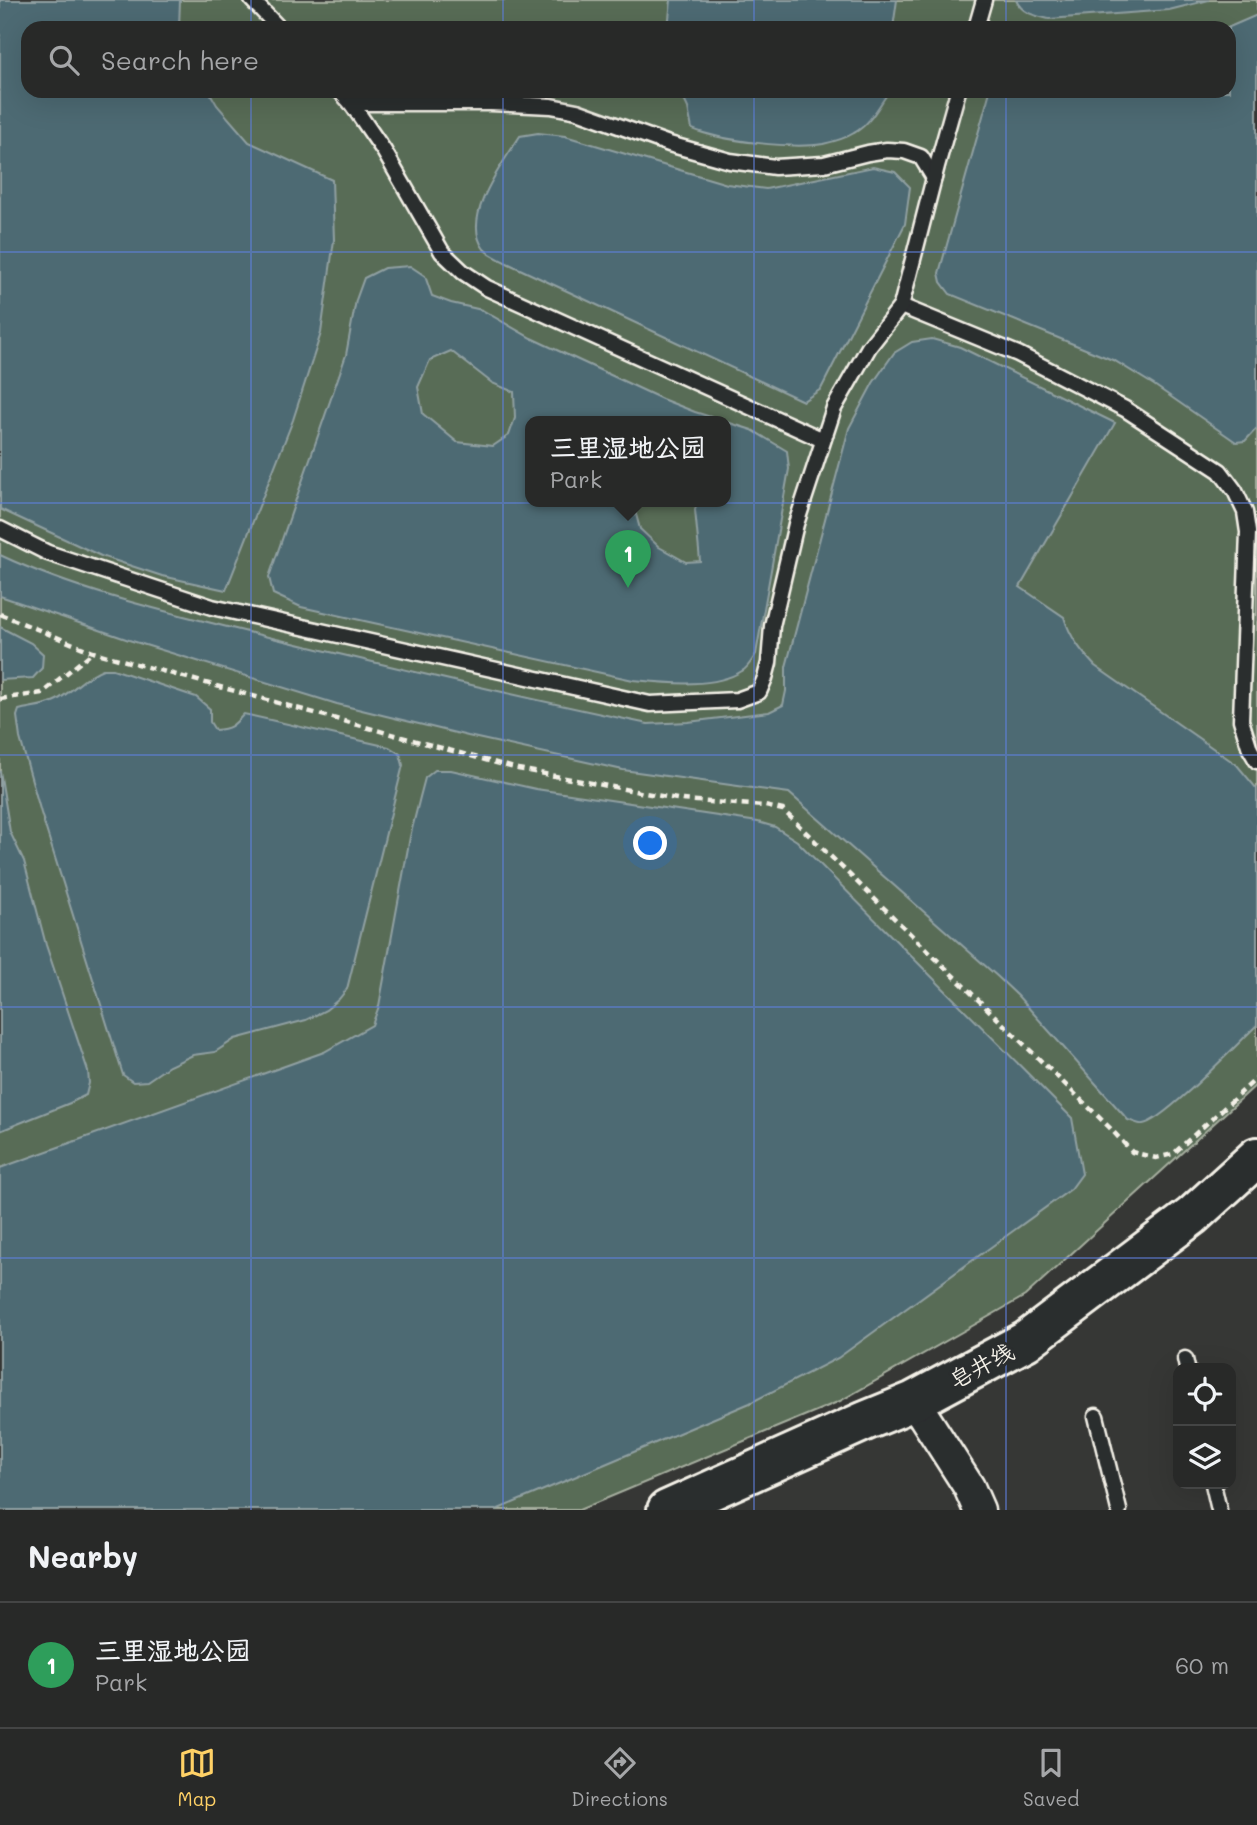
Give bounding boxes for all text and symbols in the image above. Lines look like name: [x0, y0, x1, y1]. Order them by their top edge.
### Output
search box: [21, 21, 1236, 98]
icon: search: [45, 41, 83, 79]
text: Search here: [101, 43, 259, 77]
popup: [525, 416, 731, 507]
text: 三里湿地公园: [550, 430, 706, 464]
text: Park: [550, 464, 602, 494]
pin: 1: [605, 530, 651, 588]
your location: [633, 826, 667, 860]
street label: 皂井线: [943, 1336, 1019, 1394]
map controls: [1173, 1363, 1236, 1489]
button: locate: [1173, 1363, 1236, 1426]
button: layers: [1173, 1426, 1236, 1489]
text: Nearby: [28, 1536, 138, 1576]
text: 三里湿地公园: [95, 1633, 251, 1667]
text: 1: [46, 1650, 56, 1680]
text: 60 m: [1175, 1650, 1229, 1680]
text: Park: [95, 1667, 147, 1697]
tab: Map: [178, 1744, 216, 1811]
tab: Directions: [571, 1744, 668, 1811]
tab: Saved: [1023, 1744, 1079, 1811]

